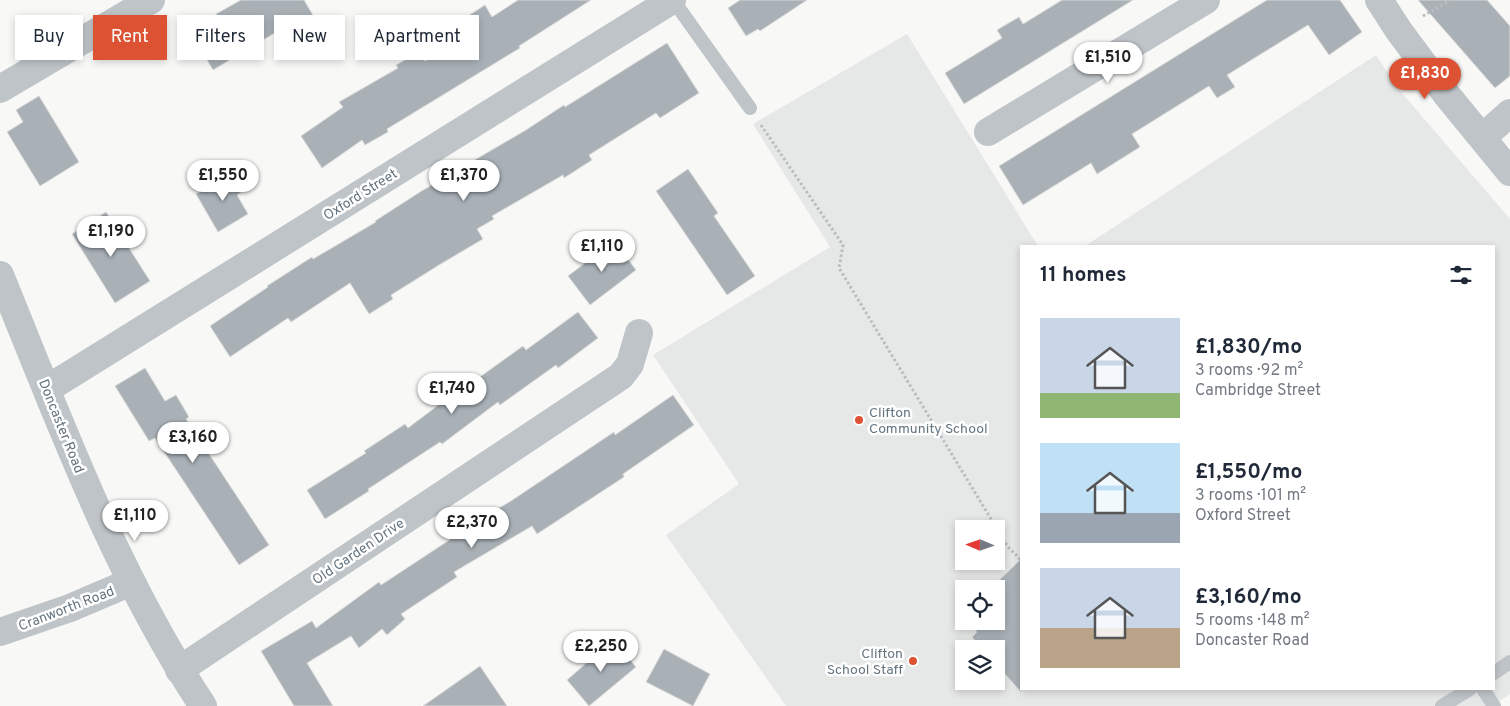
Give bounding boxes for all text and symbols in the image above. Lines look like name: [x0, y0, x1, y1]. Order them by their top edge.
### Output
chip: Buy: [15, 15, 83, 60]
chip: Rent: [93, 15, 167, 60]
chip: Filters: [177, 15, 264, 60]
chip: New: [274, 15, 345, 60]
chip: Apartment: [355, 15, 479, 60]
pin: £1,510: [1067, 42, 1149, 84]
text: £1,510: [1085, 48, 1131, 68]
pin: £1,830: [1384, 58, 1466, 100]
text: £1,830: [1400, 64, 1450, 84]
pin: £1,550: [182, 160, 264, 202]
pin: £1,370: [423, 160, 505, 202]
text: £1,550: [198, 166, 248, 186]
street label: Oxford Street: [321, 166, 401, 225]
text: £1,370: [440, 166, 488, 186]
pin: £1,190: [70, 216, 152, 258]
text: £1,190: [87, 222, 135, 242]
pin: £1,110: [561, 230, 643, 273]
text: £1,110: [580, 237, 624, 257]
icon: filters: [1447, 261, 1475, 289]
text: 11 homes: [1040, 262, 1127, 289]
text: £1,830/mo: [1195, 334, 1302, 361]
icon: home: [1080, 338, 1140, 398]
text: 3 rooms · 92 m²: [1195, 361, 1303, 381]
pin: £1,740: [411, 372, 493, 415]
street label: Doncaster Road: [34, 377, 87, 476]
text: £1,740: [429, 379, 475, 399]
text: Cambridge Street: [1195, 381, 1321, 401]
place label: Clifton Community School: [869, 405, 988, 438]
marker: Clifton Community School: [853, 414, 865, 426]
pin: £3,160: [152, 422, 234, 464]
text: £3,160: [168, 428, 218, 448]
text: £1,550/mo: [1195, 459, 1302, 486]
icon: home: [1080, 463, 1140, 523]
text: 3 rooms · 101 m²: [1195, 486, 1306, 506]
pin: £1,110: [94, 500, 176, 542]
text: £1,110: [113, 506, 157, 526]
pin: £2,370: [431, 506, 513, 549]
text: Oxford Street: [1195, 506, 1291, 526]
text: £2,370: [446, 513, 498, 533]
street label: Old Garden Drive: [310, 515, 408, 589]
north arrow: [955, 520, 1005, 570]
map controls: [955, 520, 1005, 690]
button: locate: [955, 580, 1005, 630]
street label: Cranworth Road: [16, 583, 117, 636]
text: £3,160/mo: [1195, 584, 1302, 611]
icon: home: [1080, 588, 1140, 648]
text: 5 rooms · 148 m²: [1195, 611, 1310, 631]
pin: £2,250: [560, 630, 642, 673]
text: Doncaster Road: [1195, 631, 1309, 651]
text: £2,250: [574, 637, 628, 657]
button: layers: [955, 640, 1005, 690]
place label: Clifton School Staff: [827, 646, 904, 679]
marker: Clifton School Staff: [907, 655, 919, 667]

